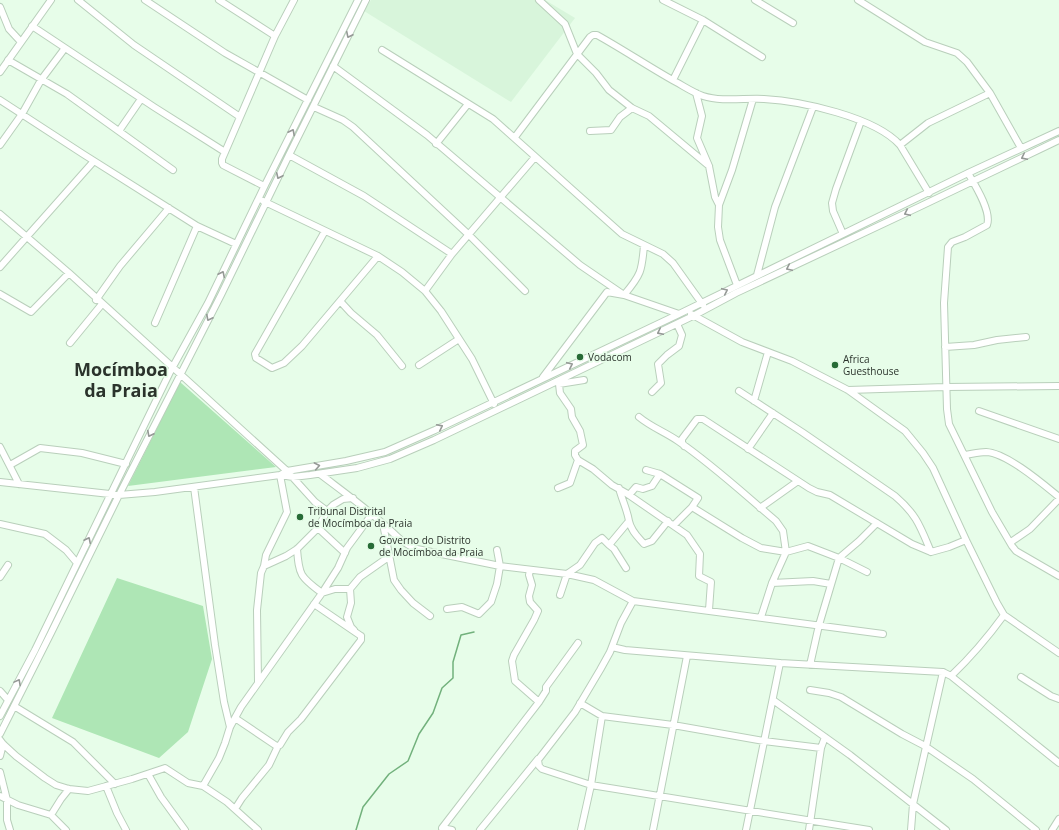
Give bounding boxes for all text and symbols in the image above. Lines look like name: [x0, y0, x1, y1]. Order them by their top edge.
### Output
one-way arrow: [346, 30, 353, 38]
one-way arrow: [287, 129, 295, 137]
one-way arrow: [1020, 152, 1028, 160]
one-way arrow: [276, 172, 284, 180]
one-way arrow: [903, 208, 911, 216]
one-way arrow: [786, 264, 793, 272]
one-way arrow: [217, 270, 224, 278]
one-way arrow: [722, 287, 729, 295]
one-way arrow: [206, 314, 214, 321]
one-way arrow: [656, 327, 664, 335]
place label: Vodacom: [588, 350, 632, 364]
marker: Vodacom: [575, 352, 585, 362]
place label: Africa Guesthouse: [843, 352, 899, 378]
district label: Mocímboa da Praia: [74, 357, 168, 402]
marker: Africa Guesthouse: [830, 360, 840, 370]
one-way arrow: [566, 362, 574, 370]
one-way arrow: [436, 424, 444, 432]
one-way arrow: [147, 430, 155, 437]
one-way arrow: [314, 463, 320, 471]
place label: Tribunal Distrital de Mocímboa da Praia: [308, 504, 412, 530]
marker: Tribunal Distrital de Mocímboa da Praia: [295, 512, 305, 522]
place label: Governo do Distrito de Mocímboa da Praia: [379, 533, 483, 559]
one-way arrow: [83, 537, 91, 544]
marker: Governo do Distrito de Mocímboa da Praia: [366, 541, 376, 551]
one-way arrow: [13, 678, 20, 686]

